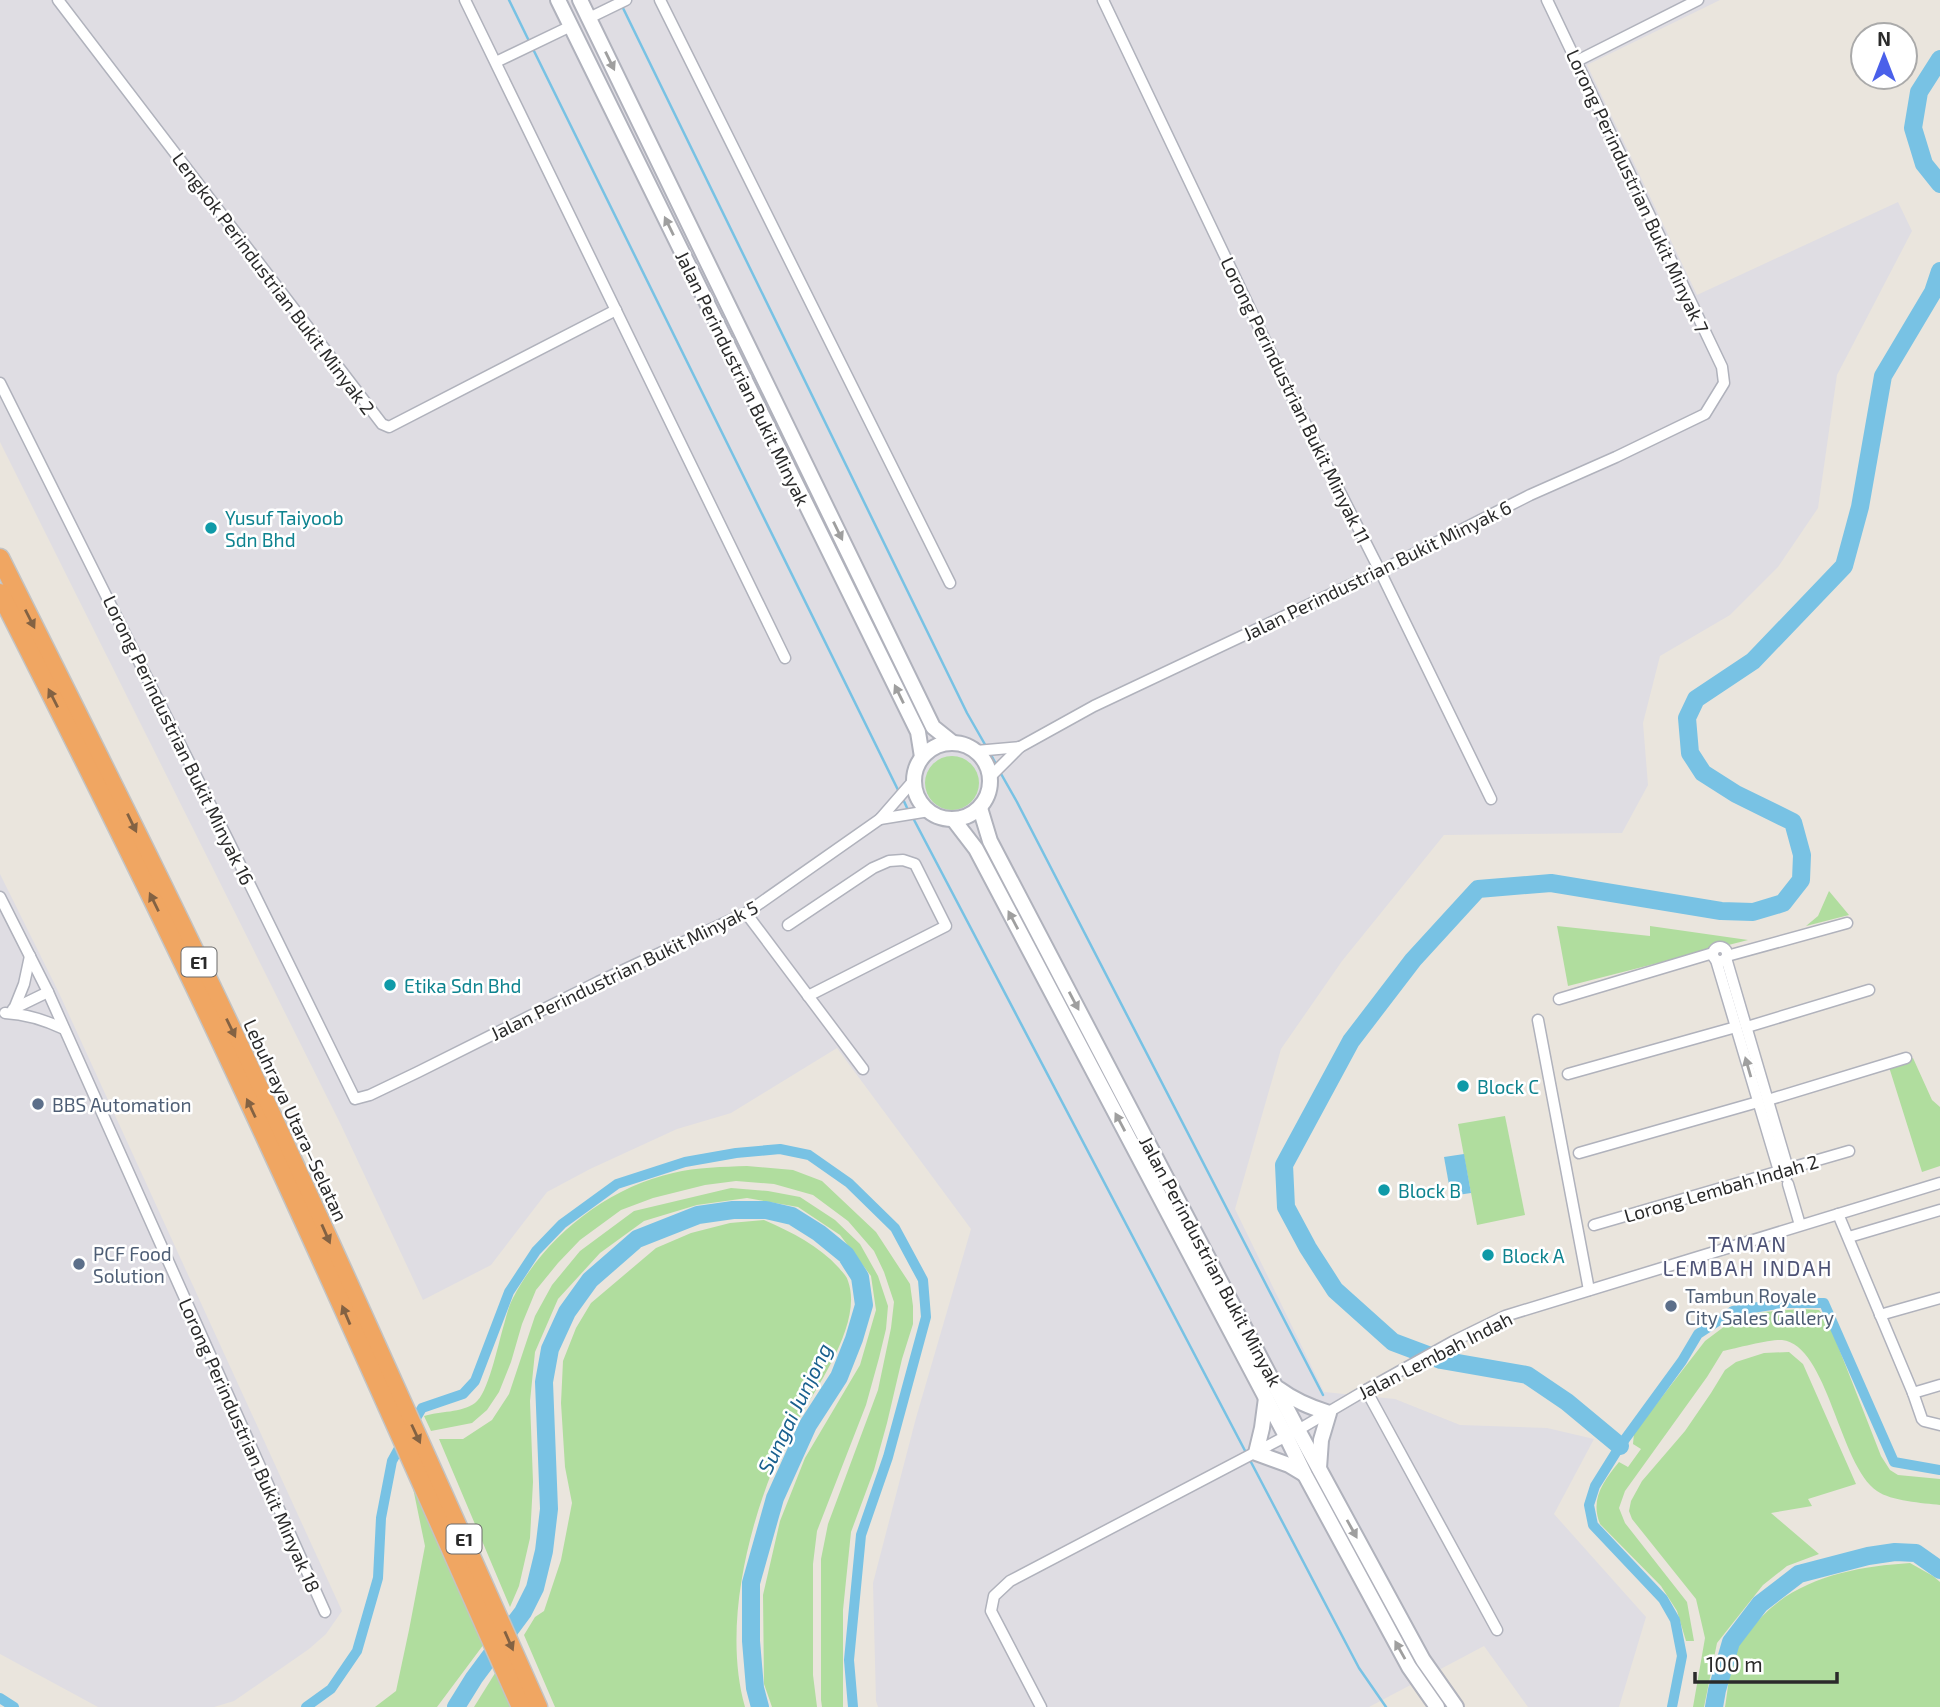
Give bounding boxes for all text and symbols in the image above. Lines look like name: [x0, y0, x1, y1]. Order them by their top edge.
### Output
north arrow: [1849, 21, 1919, 91]
text: N: [1877, 27, 1891, 50]
street label: Lorong Perindustrian Bukit Minyak 7: [1562, 45, 1714, 337]
one-way arrow: [605, 51, 616, 71]
street label: Lengkok Perindustrian Bukit Minyak 2: [168, 147, 380, 419]
one-way arrow: [663, 216, 674, 236]
street label: Jalan Perindustrian Bukit Minyak: [671, 247, 815, 509]
street label: Lorong Perindustrian Bukit Minyak 11: [1216, 253, 1376, 547]
street label: Jalan Perindustrian Bukit Minyak 6: [1239, 495, 1515, 645]
place label: Yusuf Taiyoob Sdn Bhd: [225, 506, 344, 551]
marker: Yusuf Taiyoob Sdn Bhd: [203, 520, 219, 536]
one-way arrow: [832, 521, 843, 541]
street label: Lorong Perindustrian Bukit Minyak 16: [99, 591, 259, 889]
one-way arrow: [25, 609, 36, 629]
one-way arrow: [893, 684, 904, 704]
one-way arrow: [47, 688, 58, 708]
one-way arrow: [126, 813, 137, 833]
one-way arrow: [148, 892, 159, 912]
street label: Jalan Perindustrian Bukit Minyak 5: [487, 895, 761, 1045]
one-way arrow: [1008, 910, 1020, 930]
road number: E1: [182, 947, 216, 976]
place label: Etika Sdn Bhd: [404, 974, 521, 997]
marker: Etika Sdn Bhd: [382, 977, 398, 993]
one-way arrow: [1067, 991, 1079, 1011]
street label: Lebuhraya Utara–Selatan: [239, 1015, 353, 1225]
one-way arrow: [225, 1018, 236, 1038]
one-way arrow: [1743, 1057, 1753, 1078]
place label: Block C: [1477, 1075, 1539, 1098]
marker: Block C: [1455, 1078, 1471, 1094]
place label: BBS Automation: [52, 1093, 192, 1116]
marker: BBS Automation: [30, 1096, 46, 1112]
one-way arrow: [246, 1097, 257, 1118]
one-way arrow: [1114, 1111, 1126, 1131]
street label: Jalan Perindustrian Bukit Minyak: [1135, 1132, 1287, 1391]
street label: Lorong Lembah Indah 2: [1621, 1149, 1821, 1227]
place label: Block B: [1398, 1179, 1461, 1202]
marker: Block B: [1376, 1182, 1392, 1198]
one-way arrow: [320, 1224, 332, 1244]
district label: TAMAN LEMBAH INDAH: [1662, 1231, 1834, 1280]
place label: PCF Food Solution: [93, 1242, 172, 1287]
place label: Block A: [1502, 1244, 1565, 1267]
marker: Block A: [1480, 1247, 1496, 1263]
marker: PCF Food Solution: [71, 1256, 87, 1272]
place label: Tambun Royale City Sales Gallery: [1685, 1284, 1834, 1329]
street label: Lorong Perindustrian Bukit Minyak 18: [174, 1294, 326, 1596]
marker: Tambun Royale City Sales Gallery: [1663, 1298, 1679, 1314]
one-way arrow: [340, 1304, 351, 1325]
street label: Jalan Lembah Indah: [1354, 1306, 1516, 1404]
water label: Sungai Junjong: [752, 1339, 837, 1478]
one-way arrow: [410, 1424, 422, 1444]
one-way arrow: [1346, 1519, 1358, 1538]
road number: E1: [447, 1524, 482, 1554]
one-way arrow: [504, 1631, 515, 1652]
one-way arrow: [1394, 1640, 1406, 1659]
scale bar: [1695, 1640, 1837, 1684]
text: 100 m: [1706, 1651, 1763, 1676]

